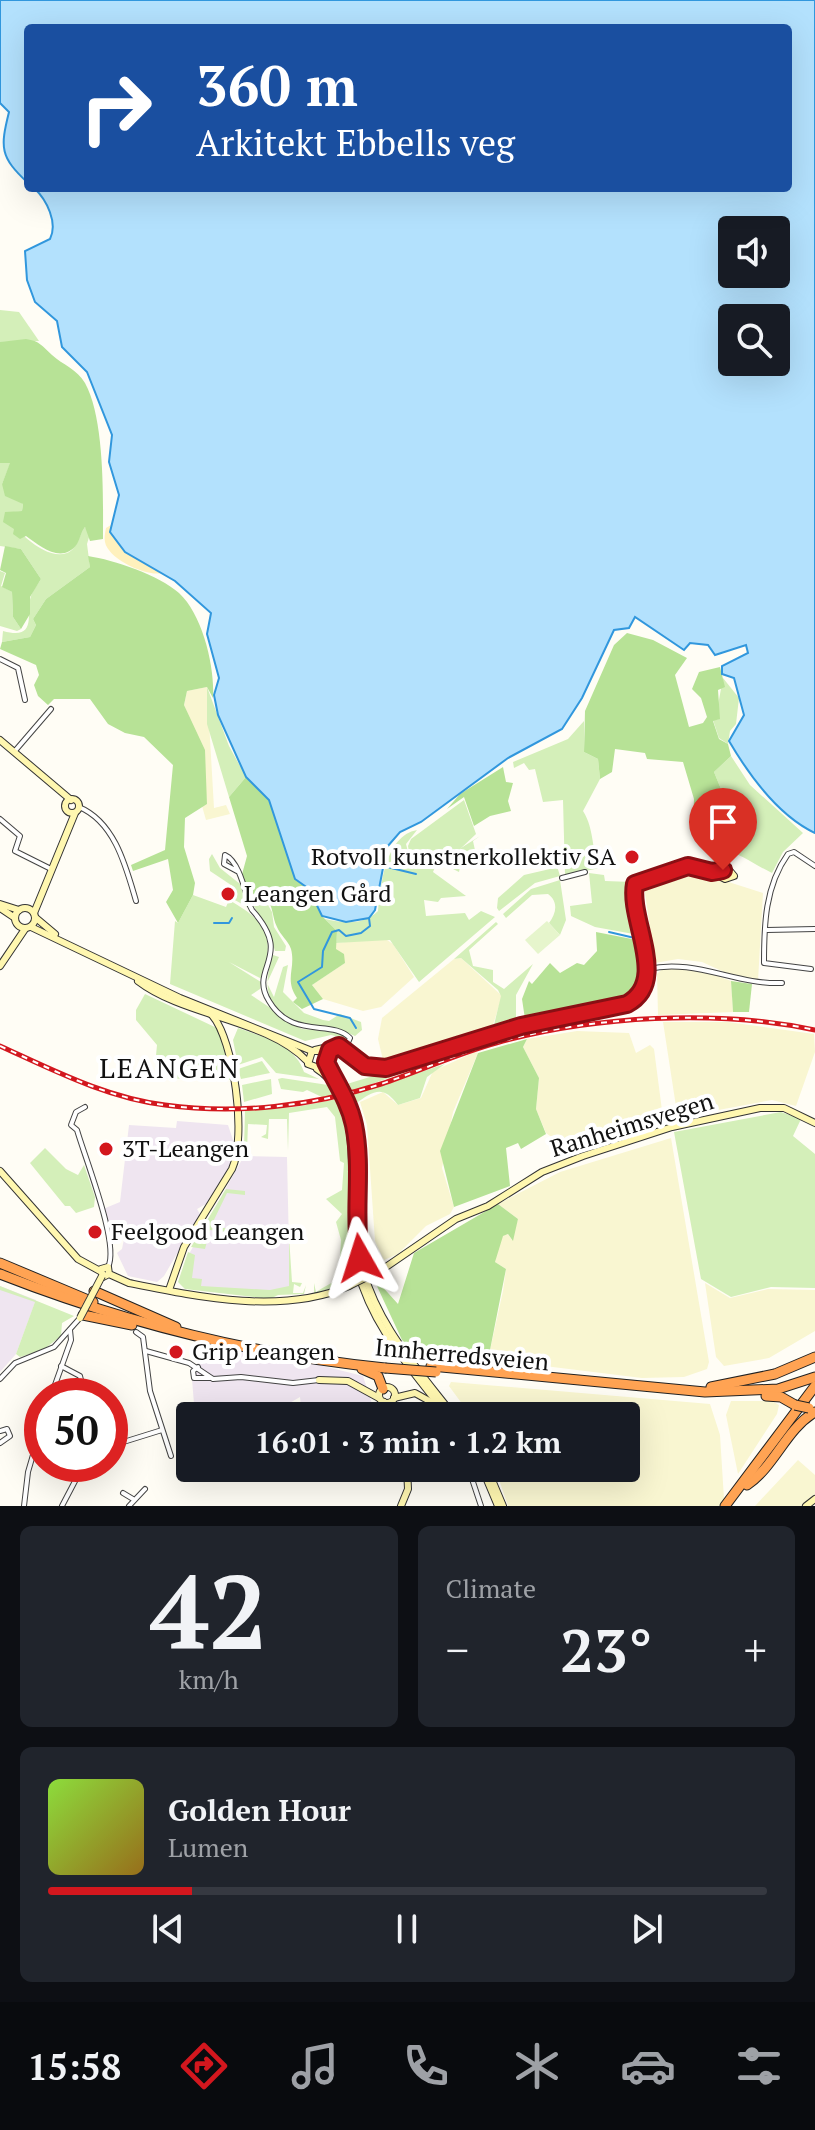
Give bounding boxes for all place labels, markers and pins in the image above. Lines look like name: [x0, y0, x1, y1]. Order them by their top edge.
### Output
pin: [689, 788, 757, 870]
place label: Rotvoll kunstnerkollektiv SA: [311, 840, 617, 872]
marker: Rotvoll kunstnerkollektiv SA: [623, 848, 641, 866]
place label: Leangen Gård: [244, 877, 392, 909]
marker: Leangen Gård: [219, 885, 237, 903]
place label: 3T-Leangen: [122, 1132, 249, 1164]
marker: 3T-Leangen: [97, 1140, 115, 1158]
place label: Feelgood Leangen: [111, 1215, 304, 1247]
marker: Feelgood Leangen: [86, 1223, 104, 1241]
place label: Grip Leangen: [192, 1335, 335, 1367]
marker: Grip Leangen: [167, 1343, 185, 1361]

